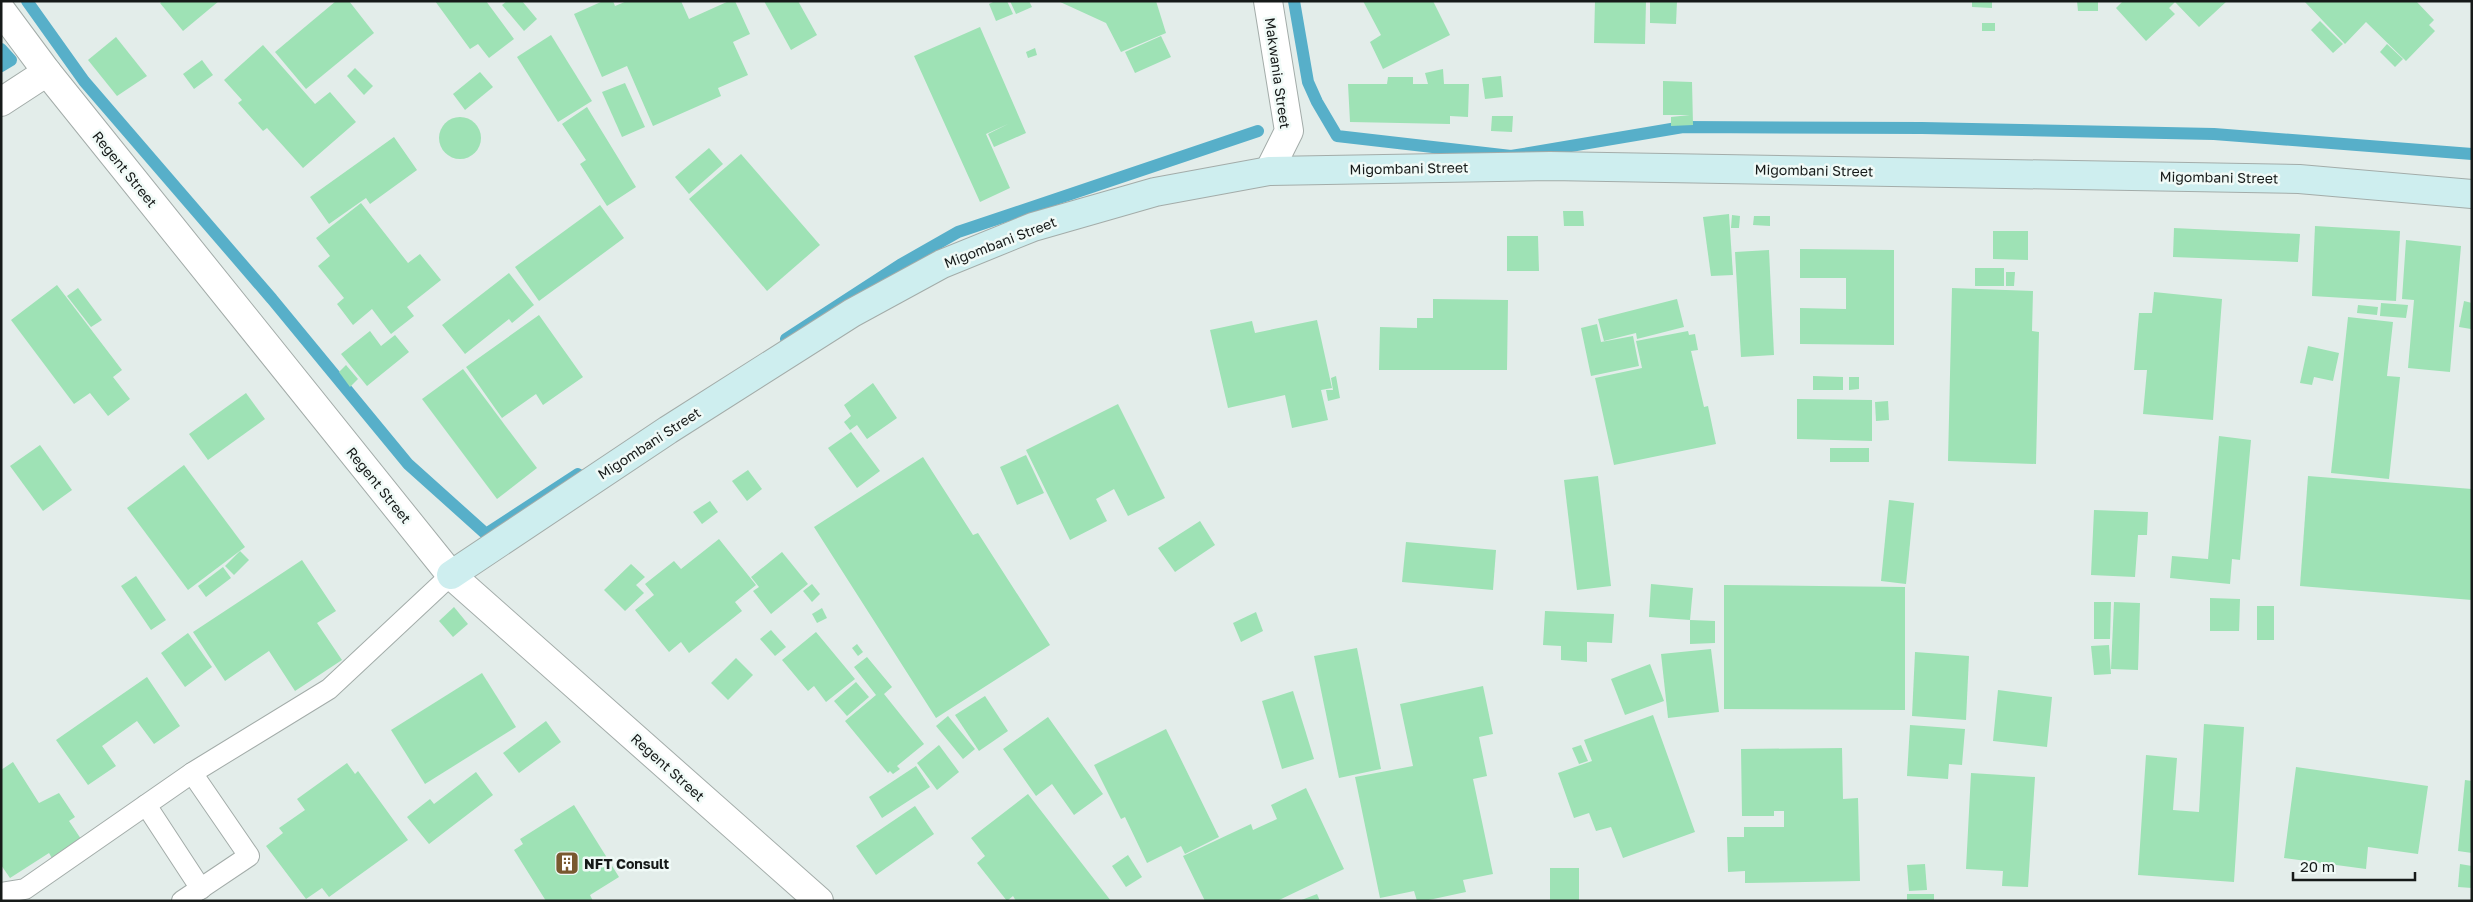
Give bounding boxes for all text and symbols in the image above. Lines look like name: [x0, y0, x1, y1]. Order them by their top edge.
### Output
street label: Makwania Street: [1262, 16, 1294, 130]
street label: Regent Street: [89, 127, 161, 211]
street label: Migombani Street: [1349, 158, 1469, 178]
street label: Migombani Street: [1754, 160, 1874, 180]
street label: Migombani Street: [2159, 167, 2279, 187]
street label: Migombani Street: [941, 213, 1059, 271]
street label: Migombani Street: [594, 403, 704, 483]
street label: Regent Street: [343, 443, 415, 527]
street label: Regent Street: [628, 729, 708, 805]
building icon: NFT Consult: [554, 850, 580, 876]
scale bar: [2293, 850, 2416, 882]
place label: NFT Consult: [584, 855, 669, 872]
text: 20 m: [2300, 857, 2335, 875]

